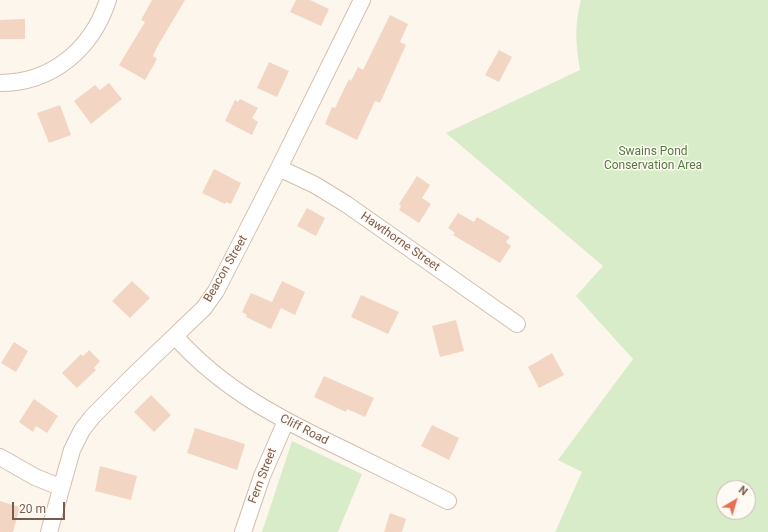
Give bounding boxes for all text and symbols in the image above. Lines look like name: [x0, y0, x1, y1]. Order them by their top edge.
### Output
park label: Swains Pond Conservation Area: [604, 145, 702, 173]
street label: Hawthorne Street: [358, 209, 442, 275]
street label: Beacon Street: [201, 233, 251, 305]
street label: Cliff Road: [277, 412, 331, 448]
street label: Fern Street: [246, 446, 280, 506]
north arrow: [716, 480, 756, 520]
text: N: [736, 483, 750, 498]
scale bar: [14, 494, 67, 520]
text: 20 m: [19, 502, 46, 516]

